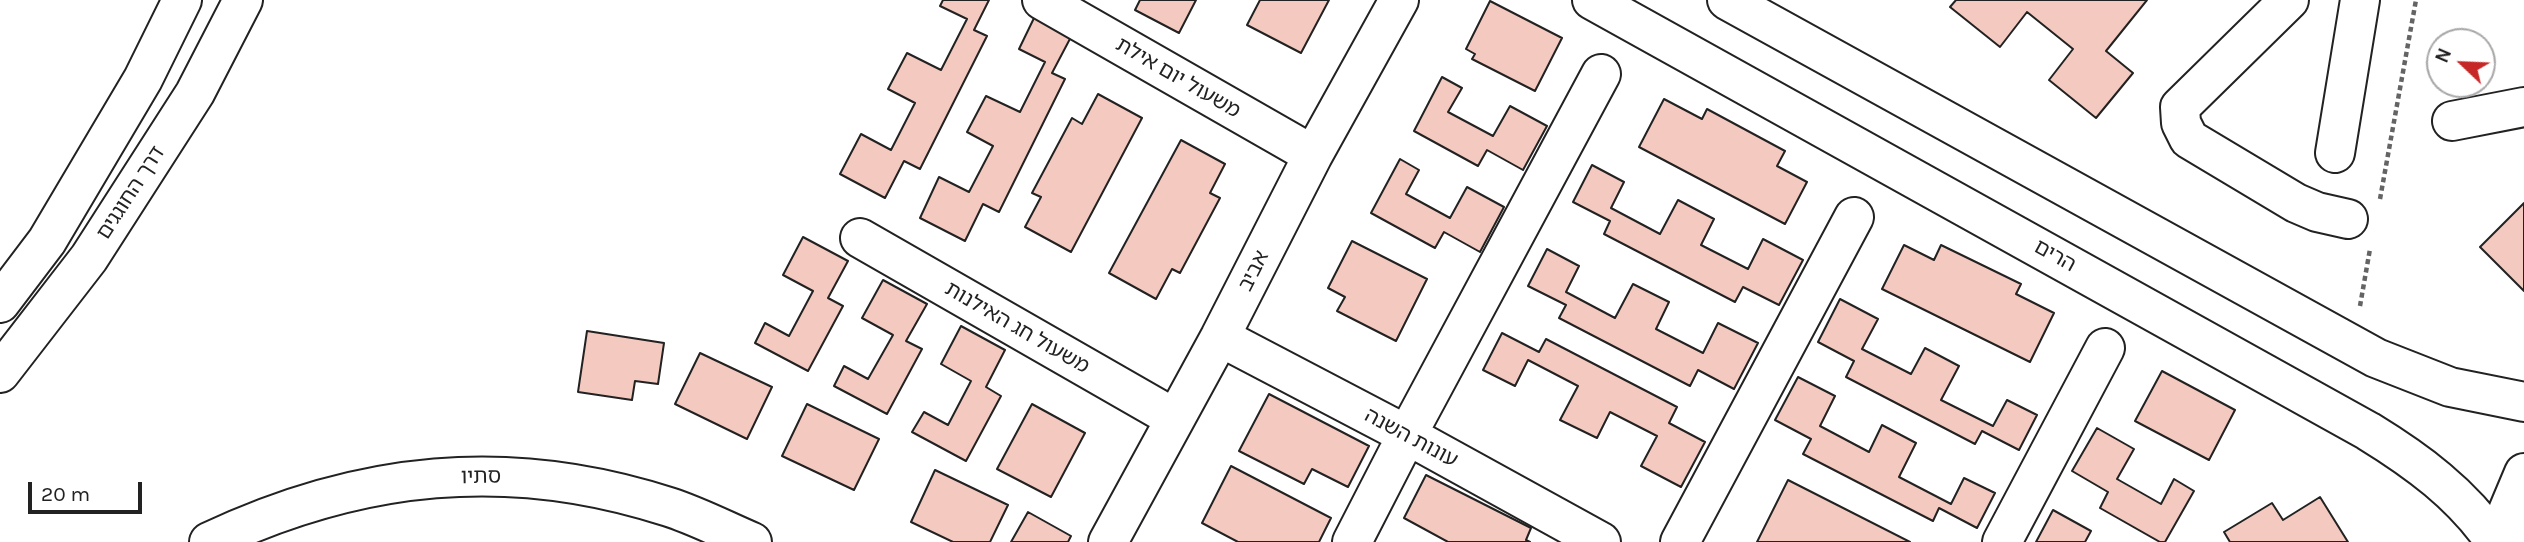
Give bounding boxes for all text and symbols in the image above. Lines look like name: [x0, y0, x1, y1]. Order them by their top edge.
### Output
north arrow: [2426, 28, 2496, 98]
street label: משעול יום אילת: [1111, 32, 1245, 124]
text: N: [2431, 45, 2456, 66]
street label: דרך החוגגים: [92, 142, 170, 244]
street label: הרים: [2030, 234, 2080, 278]
street label: אביב: [1233, 247, 1275, 295]
street label: משעול חג האילנות: [940, 276, 1094, 380]
street label: עונות השנה: [1360, 403, 1462, 473]
street label: סתיו: [461, 464, 501, 490]
scale bar: [32, 468, 145, 512]
text: 20 m: [41, 482, 90, 506]

